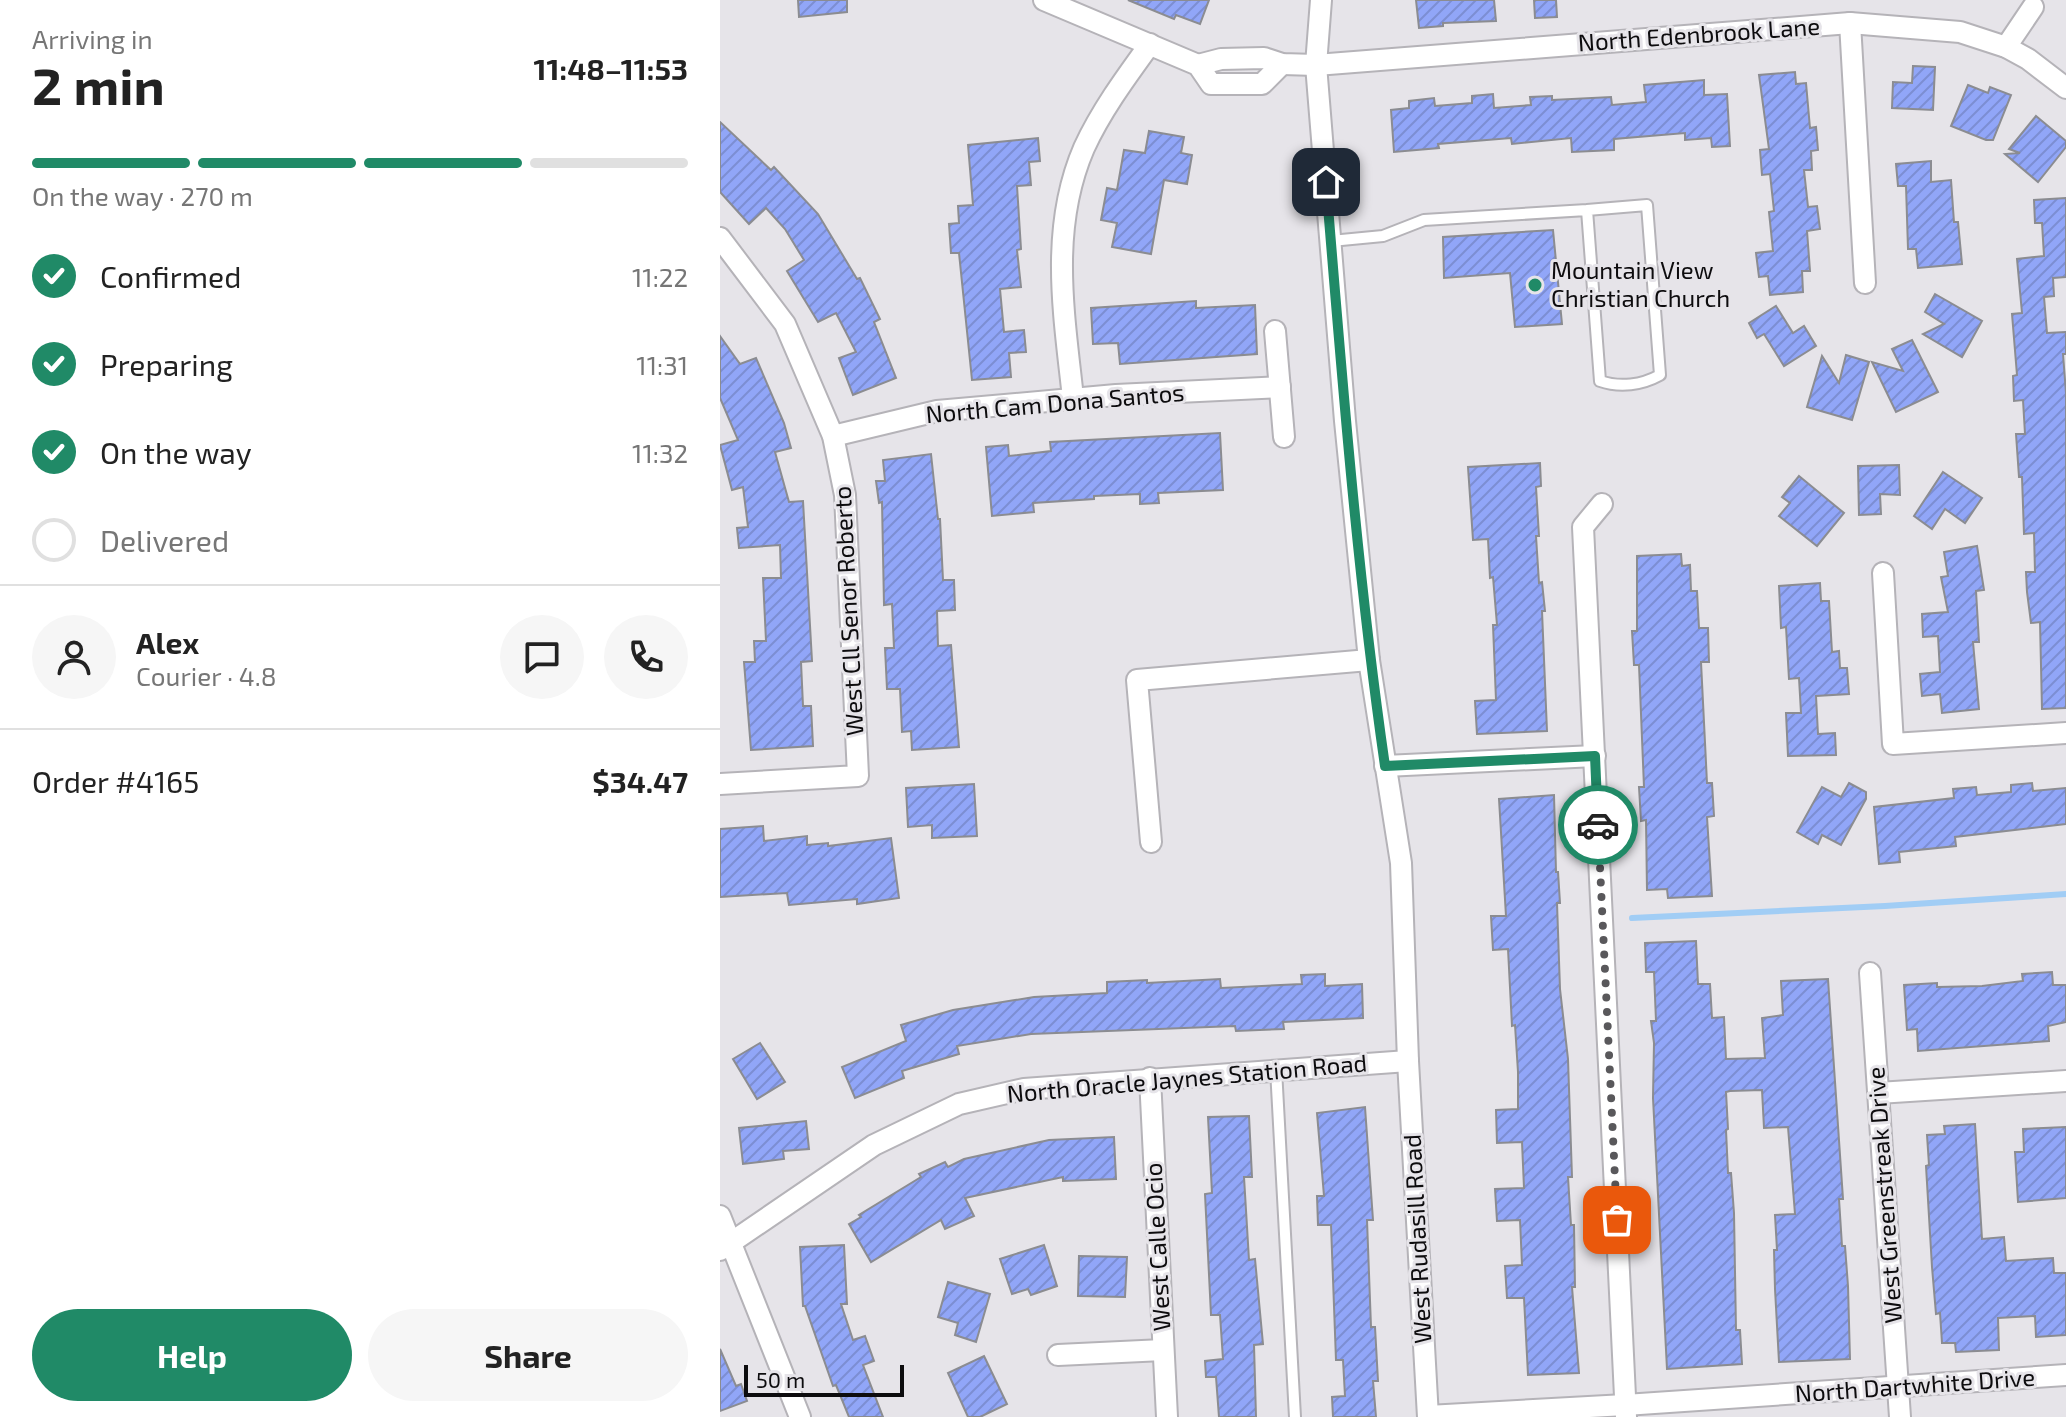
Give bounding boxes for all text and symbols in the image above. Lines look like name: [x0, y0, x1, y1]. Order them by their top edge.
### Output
street label: North Edenbrook Lane: [1577, 11, 1821, 56]
text: Arriving in: [32, 23, 153, 54]
text: 11:48–11:53: [534, 50, 688, 86]
text: 2 min: [32, 53, 165, 115]
pin: [1292, 148, 1360, 216]
icon: home: [1304, 160, 1348, 204]
text: On the way · 270 m: [32, 180, 253, 211]
icon: check: [32, 254, 76, 298]
place label: Mountain View Christian Church: [1551, 255, 1730, 312]
text: Confirmed: [100, 258, 241, 294]
text: 11:22: [632, 261, 688, 292]
marker: Mountain View Christian Church: [1526, 276, 1544, 294]
icon: check: [32, 342, 76, 386]
text: Preparing: [100, 346, 233, 382]
text: 11:31: [636, 349, 688, 380]
street label: North Cam Dona Santos: [924, 377, 1185, 428]
icon: check: [32, 430, 76, 474]
text: On the way: [100, 434, 252, 470]
text: 11:32: [632, 437, 688, 468]
street label: West Cll Senor Roberto: [826, 485, 869, 737]
text: Delivered: [100, 522, 229, 558]
button: person: [32, 615, 116, 699]
button: chat: [500, 615, 584, 699]
button: phone: [604, 615, 688, 699]
text: Alex: [136, 624, 199, 660]
text: Courier · 4.8: [136, 660, 277, 691]
text: Order #4165: [32, 763, 199, 799]
text: $34.47: [592, 763, 688, 799]
courier: [1558, 785, 1638, 865]
icon: car: [1576, 803, 1620, 847]
street label: North Oracle Jaynes Station Road: [1006, 1047, 1368, 1108]
street label: West Greenstreak Drive: [1860, 1066, 1907, 1324]
street label: West Rudasill Road: [1397, 1134, 1436, 1345]
street label: West Calle Ocio: [1138, 1162, 1175, 1332]
pin: [1583, 1186, 1651, 1254]
icon: bag: [1595, 1198, 1639, 1242]
button: Help: [32, 1309, 352, 1401]
button: Share: [368, 1309, 688, 1401]
scale bar: [744, 1361, 904, 1397]
street label: North Dartwhite Drive: [1794, 1362, 2036, 1407]
text: 50 m: [756, 1366, 805, 1392]

